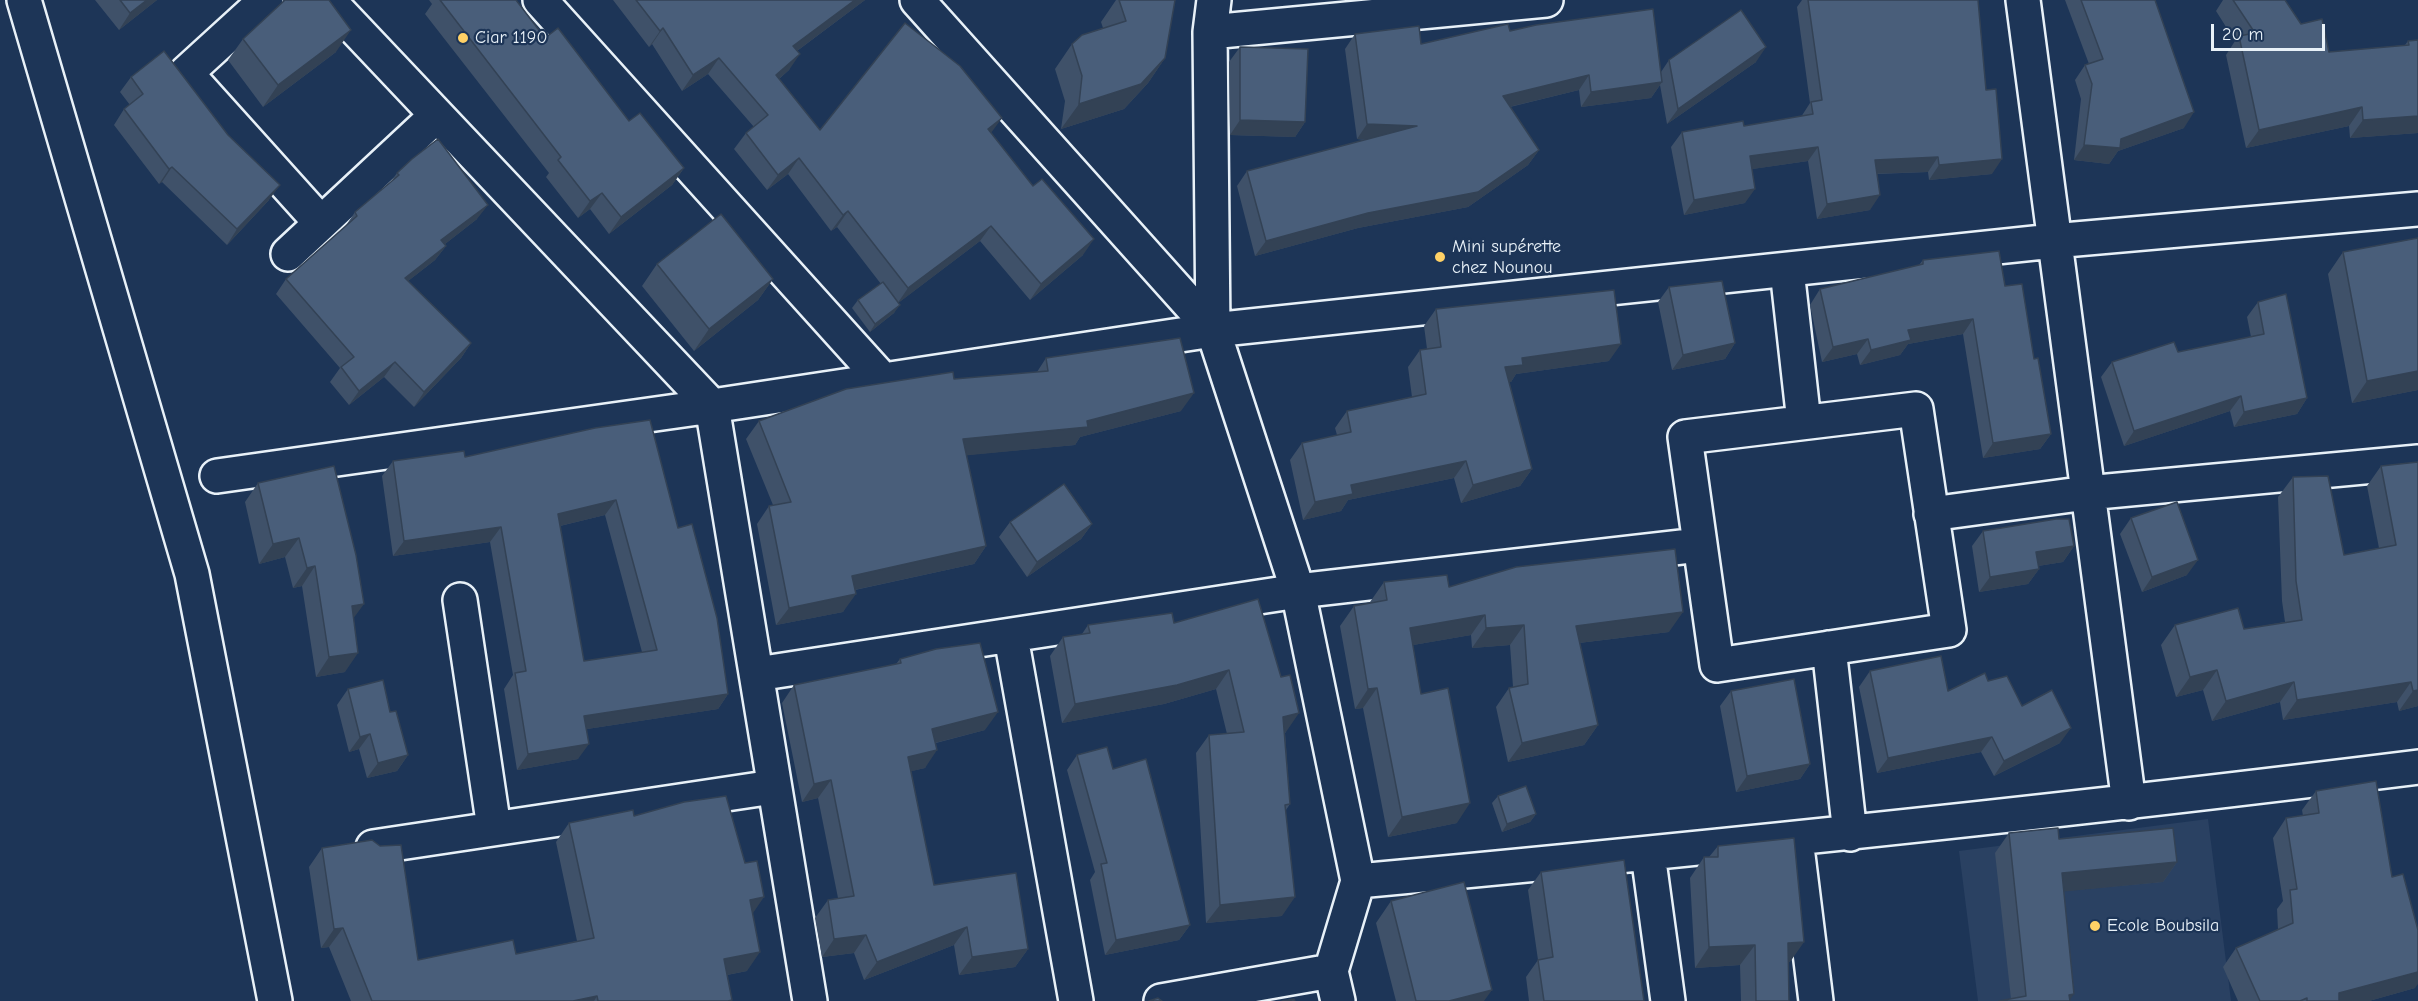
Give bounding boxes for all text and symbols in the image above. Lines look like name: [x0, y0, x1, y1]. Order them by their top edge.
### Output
scale bar: [2214, 12, 2328, 50]
text: 20 m: [2222, 24, 2263, 45]
place label: Ciar 1190: [475, 27, 547, 49]
marker: Ciar 1190: [456, 31, 470, 45]
place label: Mini supérette chez Nounou: [1452, 236, 1561, 278]
marker: Mini supérette chez Nounou: [1433, 250, 1447, 264]
place label: Ecole Boubsila: [2107, 915, 2219, 937]
marker: Ecole Boubsila: [2088, 919, 2102, 933]

